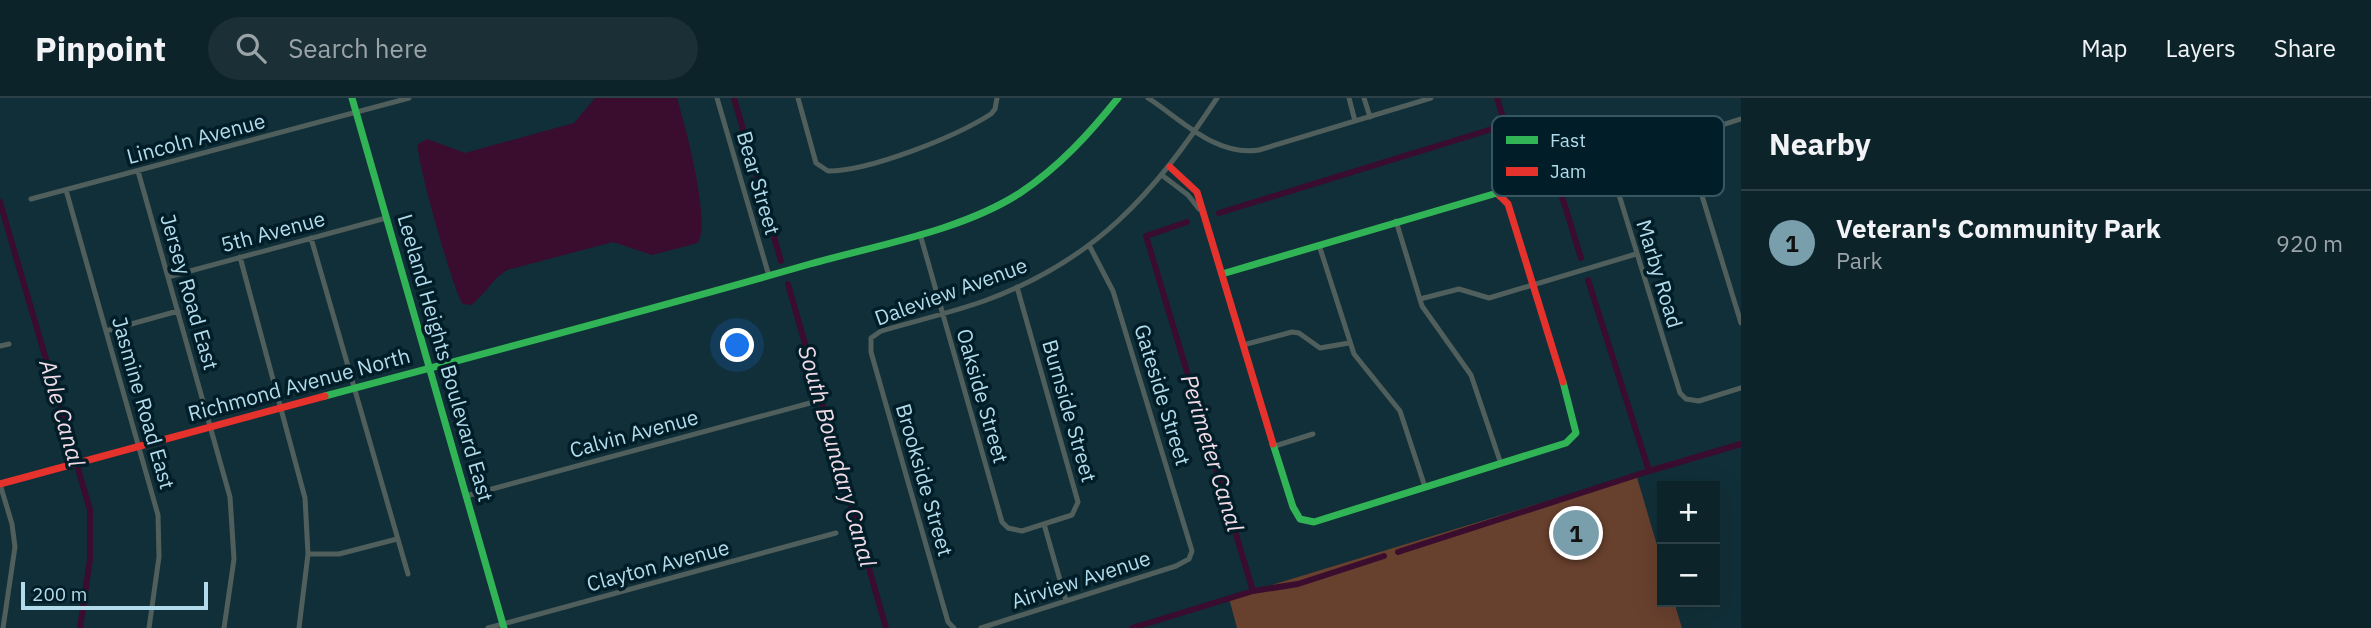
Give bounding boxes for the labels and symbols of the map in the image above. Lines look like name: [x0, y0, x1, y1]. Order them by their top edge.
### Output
street label: Lincoln Avenue: [123, 106, 268, 170]
legend: [1492, 116, 1724, 196]
street label: Bear Street: [731, 128, 787, 238]
text: Fast: [1550, 128, 1586, 152]
text: Jam: [1550, 159, 1586, 183]
street label: 5th Avenue: [217, 204, 328, 258]
street label: Jersey Road East: [154, 210, 226, 373]
street label: Leeland Heights Boulevard East: [391, 211, 500, 505]
street label: Marby Road: [1630, 216, 1690, 331]
street label: Daleview Avenue: [870, 250, 1031, 332]
street label: Jasmine Road East: [106, 313, 182, 492]
street label: Gateside Street: [1128, 321, 1198, 469]
street label: Oakside Street: [950, 325, 1016, 466]
your location: [720, 328, 754, 362]
street label: Burnside Street: [1036, 336, 1104, 485]
street label: Richmond Avenue North: [184, 341, 413, 427]
water label: South Boundary Canal: [792, 342, 884, 571]
water label: Able Canal: [33, 355, 93, 471]
water label: Perimeter Canal: [1175, 370, 1251, 536]
street label: Brookside Street: [890, 400, 960, 559]
street label: Calvin Avenue: [566, 402, 701, 464]
pin: 1: [1553, 507, 1599, 559]
street label: Clayton Avenue: [583, 533, 732, 598]
street label: Airview Avenue: [1007, 543, 1154, 615]
scale bar: [21, 579, 208, 611]

